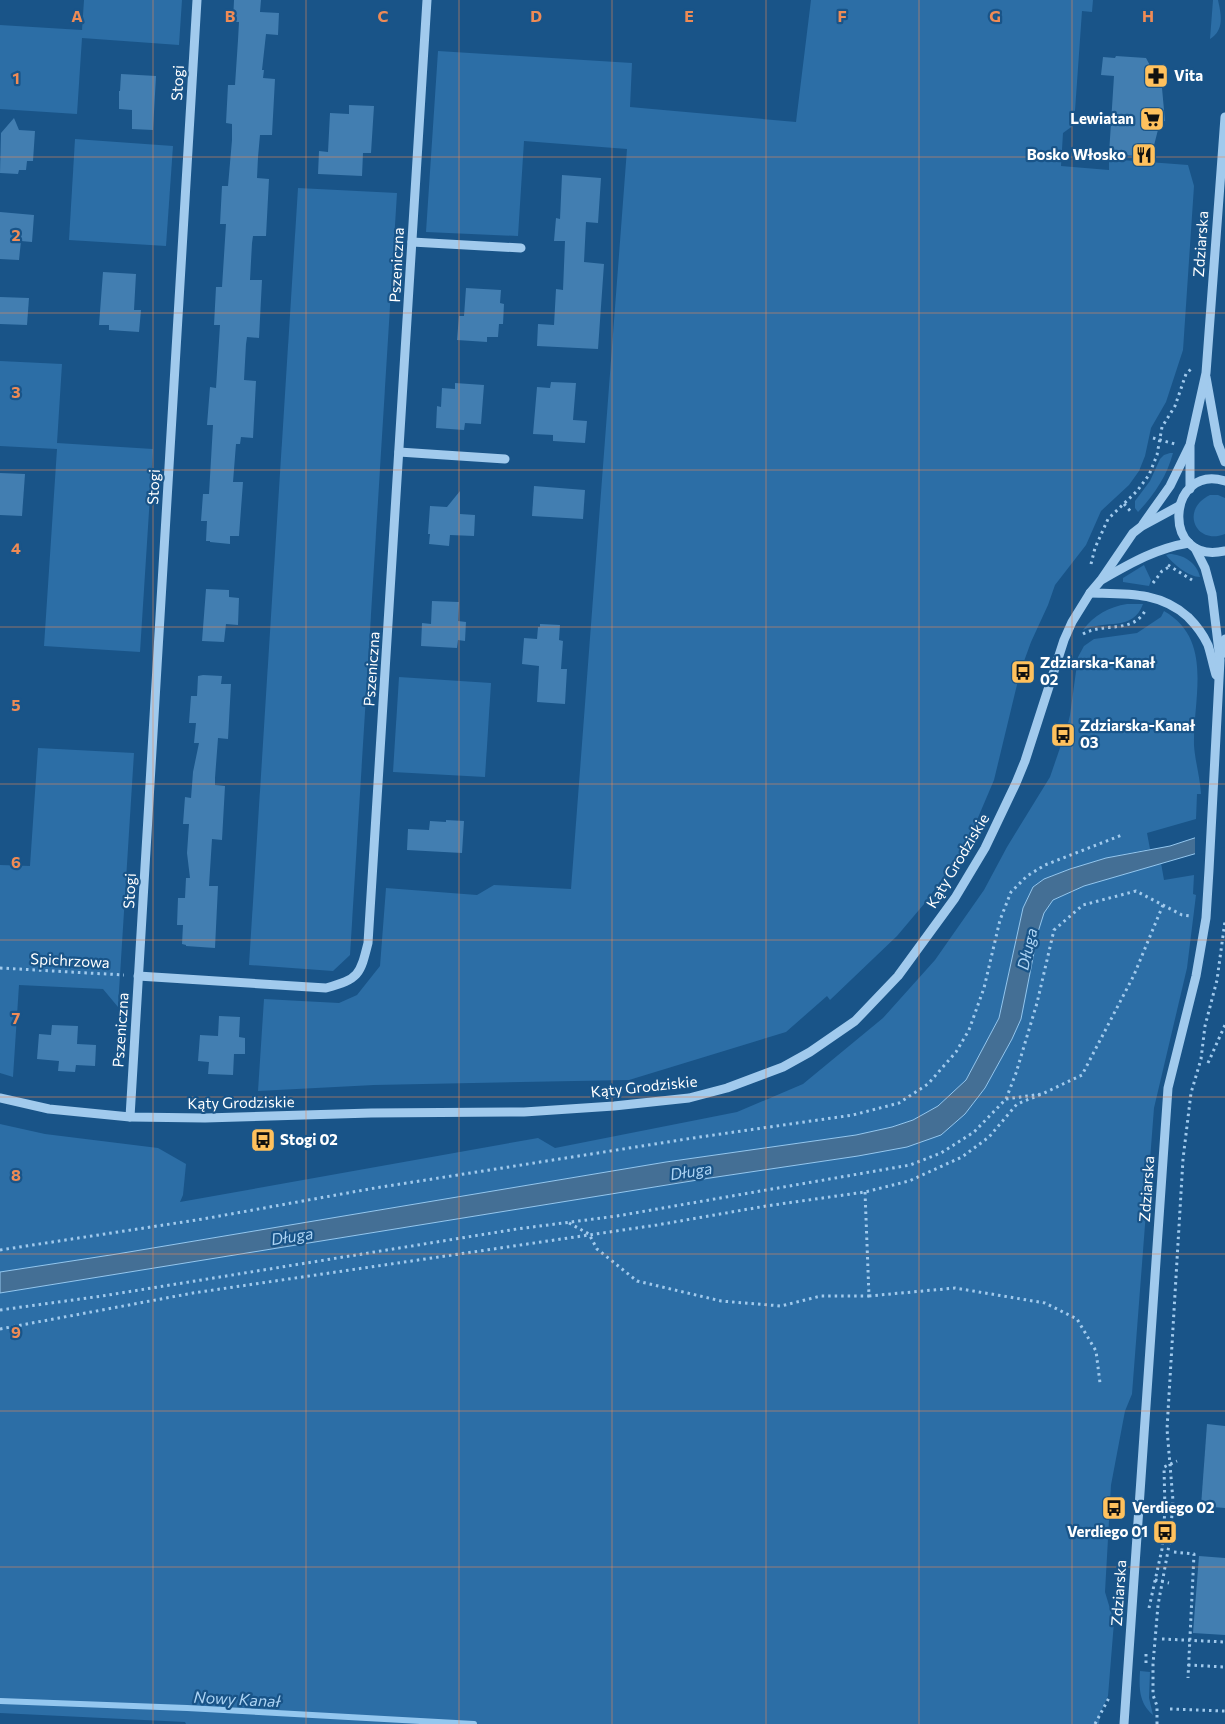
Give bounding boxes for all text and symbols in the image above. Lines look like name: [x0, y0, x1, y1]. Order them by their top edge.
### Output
text: A: [71, 6, 83, 25]
text: B: [225, 6, 236, 25]
text: C: [378, 6, 389, 25]
text: D: [530, 6, 542, 25]
text: E: [684, 6, 694, 25]
text: F: [837, 6, 847, 25]
text: G: [989, 6, 1001, 25]
text: H: [1142, 6, 1154, 25]
pharmacy icon: Vita: [1143, 63, 1169, 89]
street label: Stogi: [167, 65, 187, 101]
place label: Vita: [1174, 66, 1203, 84]
text: 1: [12, 68, 20, 87]
supermarket icon: Lewiatan: [1139, 106, 1165, 132]
place label: Lewiatan: [1070, 109, 1134, 127]
restaurant icon: Bosko Włosko: [1131, 142, 1157, 168]
place label: Bosko Włosko: [1027, 145, 1126, 163]
street label: Zdziarska: [1189, 210, 1211, 278]
text: 2: [11, 225, 21, 244]
street label: Pszeniczna: [385, 227, 407, 303]
text: 3: [11, 382, 21, 401]
street label: Stogi: [143, 469, 163, 505]
text: 4: [11, 538, 21, 557]
street label: Pszeniczna: [359, 631, 383, 707]
place label: Zdziarska-Kanał 02: [1040, 653, 1156, 688]
bus stop icon: Zdziarska-Kanał 02: [1010, 659, 1036, 685]
text: 5: [11, 695, 21, 714]
place label: Zdziarska-Kanał 03: [1080, 716, 1196, 751]
bus stop icon: Zdziarska-Kanał 03: [1050, 722, 1076, 748]
street label: Kąty Grodziskie: [922, 810, 992, 911]
text: 6: [11, 852, 21, 871]
street label: Stogi: [119, 873, 139, 909]
water label: Długa: [1012, 926, 1041, 972]
street label: Spichrzowa: [30, 949, 110, 971]
street label: Pszeniczna: [108, 992, 132, 1068]
text: 7: [12, 1008, 21, 1027]
street label: Kąty Grodziskie: [590, 1071, 698, 1101]
street label: Kąty Grodziskie: [187, 1092, 295, 1112]
bus stop icon: Stogi 02: [250, 1127, 276, 1153]
place label: Stogi 02: [280, 1130, 338, 1148]
street label: Zdziarska: [1135, 1155, 1157, 1223]
water label: Długa: [668, 1158, 713, 1183]
text: 8: [11, 1165, 21, 1184]
water label: Długa: [269, 1223, 314, 1248]
text: 9: [11, 1322, 21, 1341]
bus stop icon: Verdiego 02: [1101, 1495, 1127, 1521]
place label: Verdiego 02: [1132, 1498, 1215, 1516]
bus stop icon: Verdiego 01: [1152, 1519, 1178, 1545]
place label: Verdiego 01: [1067, 1522, 1148, 1540]
street label: Zdziarska: [1107, 1559, 1129, 1627]
water label: Nowy Kanał: [193, 1687, 282, 1710]

